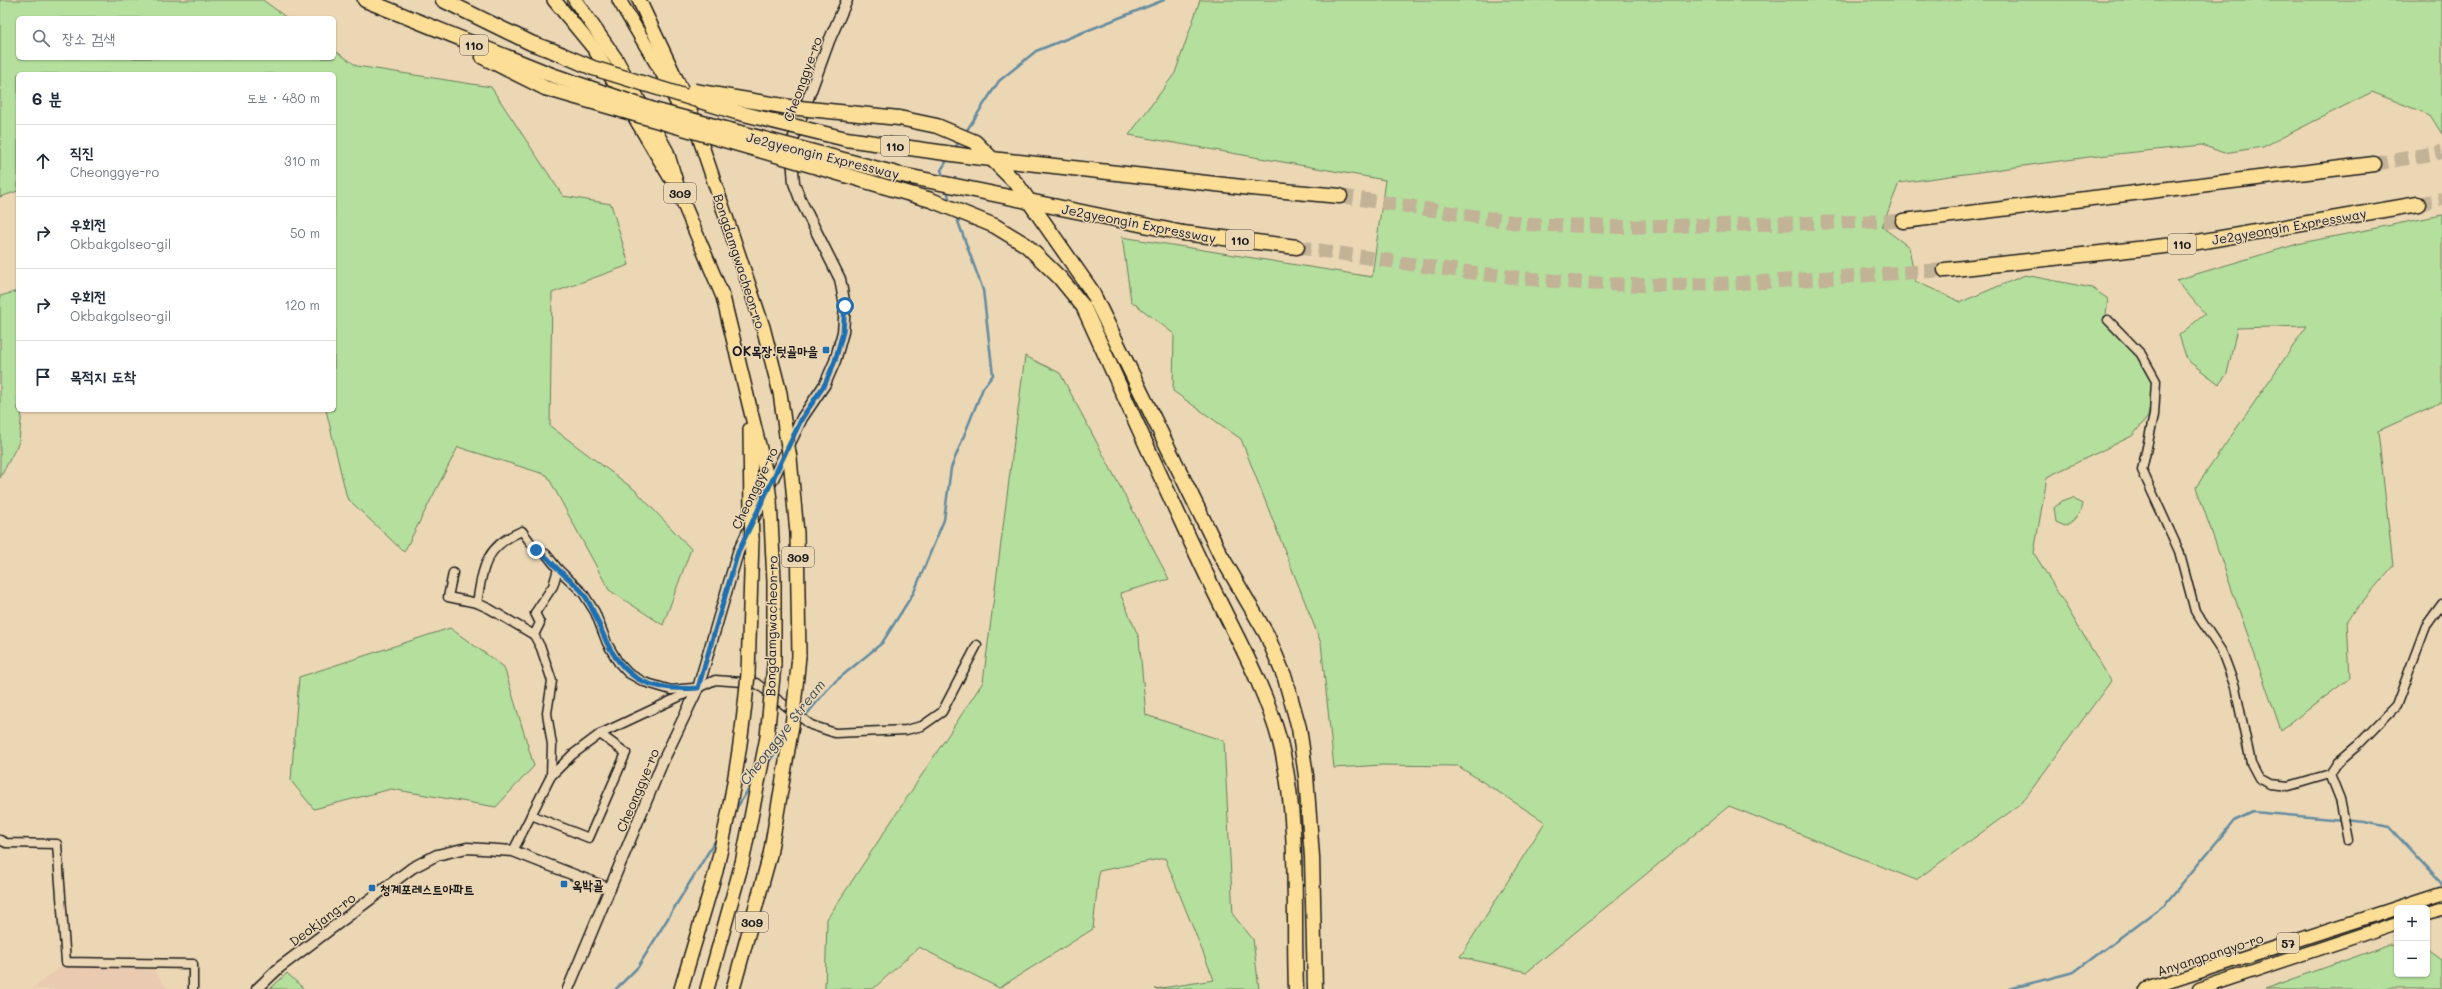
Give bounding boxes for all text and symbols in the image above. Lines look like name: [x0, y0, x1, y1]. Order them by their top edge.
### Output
search box: [16, 16, 336, 60]
icon: search: [30, 27, 52, 49]
text: 장소 검색: [62, 28, 115, 48]
street label: Cheonggye-ro: [779, 34, 825, 124]
road number: 110: [460, 35, 488, 55]
text: 6 분: [32, 87, 62, 109]
text: 도보 · 480 m: [247, 89, 320, 106]
street label: Je2gyeongin Expressway: [745, 128, 901, 182]
road number: 110: [881, 136, 909, 156]
text: 직진: [70, 142, 94, 162]
icon: ahead: [32, 150, 54, 172]
text: 310 m: [284, 152, 320, 169]
text: Cheonggye-ro: [70, 163, 159, 180]
road number: 309: [664, 183, 696, 203]
street label: Bongdamgwacheon-ro: [710, 192, 770, 331]
street label: Je2gyeongin Expressway: [1060, 200, 1218, 246]
street label: Je2gyeongin Expressway: [2210, 204, 2368, 248]
text: 우회전: [70, 214, 106, 234]
icon: right: [32, 222, 54, 244]
text: 50 m: [290, 224, 320, 241]
road number: 110: [1226, 230, 1254, 250]
road number: 110: [2168, 234, 2196, 254]
text: Okbakgolseo-gil: [70, 235, 171, 252]
text: 우회전: [70, 286, 106, 306]
icon: right: [32, 294, 54, 316]
text: 120 m: [284, 296, 320, 313]
route start: [836, 297, 854, 315]
text: Okbakgolseo-gil: [70, 307, 171, 324]
place label: OK목장.텃골마을: [732, 342, 819, 359]
marker: OK목장.텃골마을: [821, 345, 831, 355]
icon: arrive: [32, 366, 54, 388]
text: 목적지 도착: [70, 366, 136, 386]
street label: Cheonggye-ro: [727, 444, 781, 532]
route end: [527, 541, 545, 559]
road number: 309: [782, 547, 814, 567]
street label: Bongdamgwacheon-ro: [761, 555, 781, 696]
water label: Cheonggye Stream: [735, 675, 829, 789]
street label: Cheonggye-ro: [612, 745, 662, 834]
place label: 옥박골: [572, 876, 604, 893]
marker: 옥박골: [559, 879, 569, 889]
place label: 청계포레스트아파트: [380, 880, 475, 897]
marker: 청계포레스트아파트: [367, 883, 377, 893]
street label: Deokjang-ro: [286, 888, 359, 949]
map controls: [2394, 905, 2430, 977]
button: +: [2394, 905, 2430, 941]
road number: 309: [736, 912, 768, 932]
street label: Anyangpangyo-ro: [2155, 929, 2266, 979]
road number: 57: [2277, 933, 2299, 953]
button: −: [2394, 941, 2430, 977]

